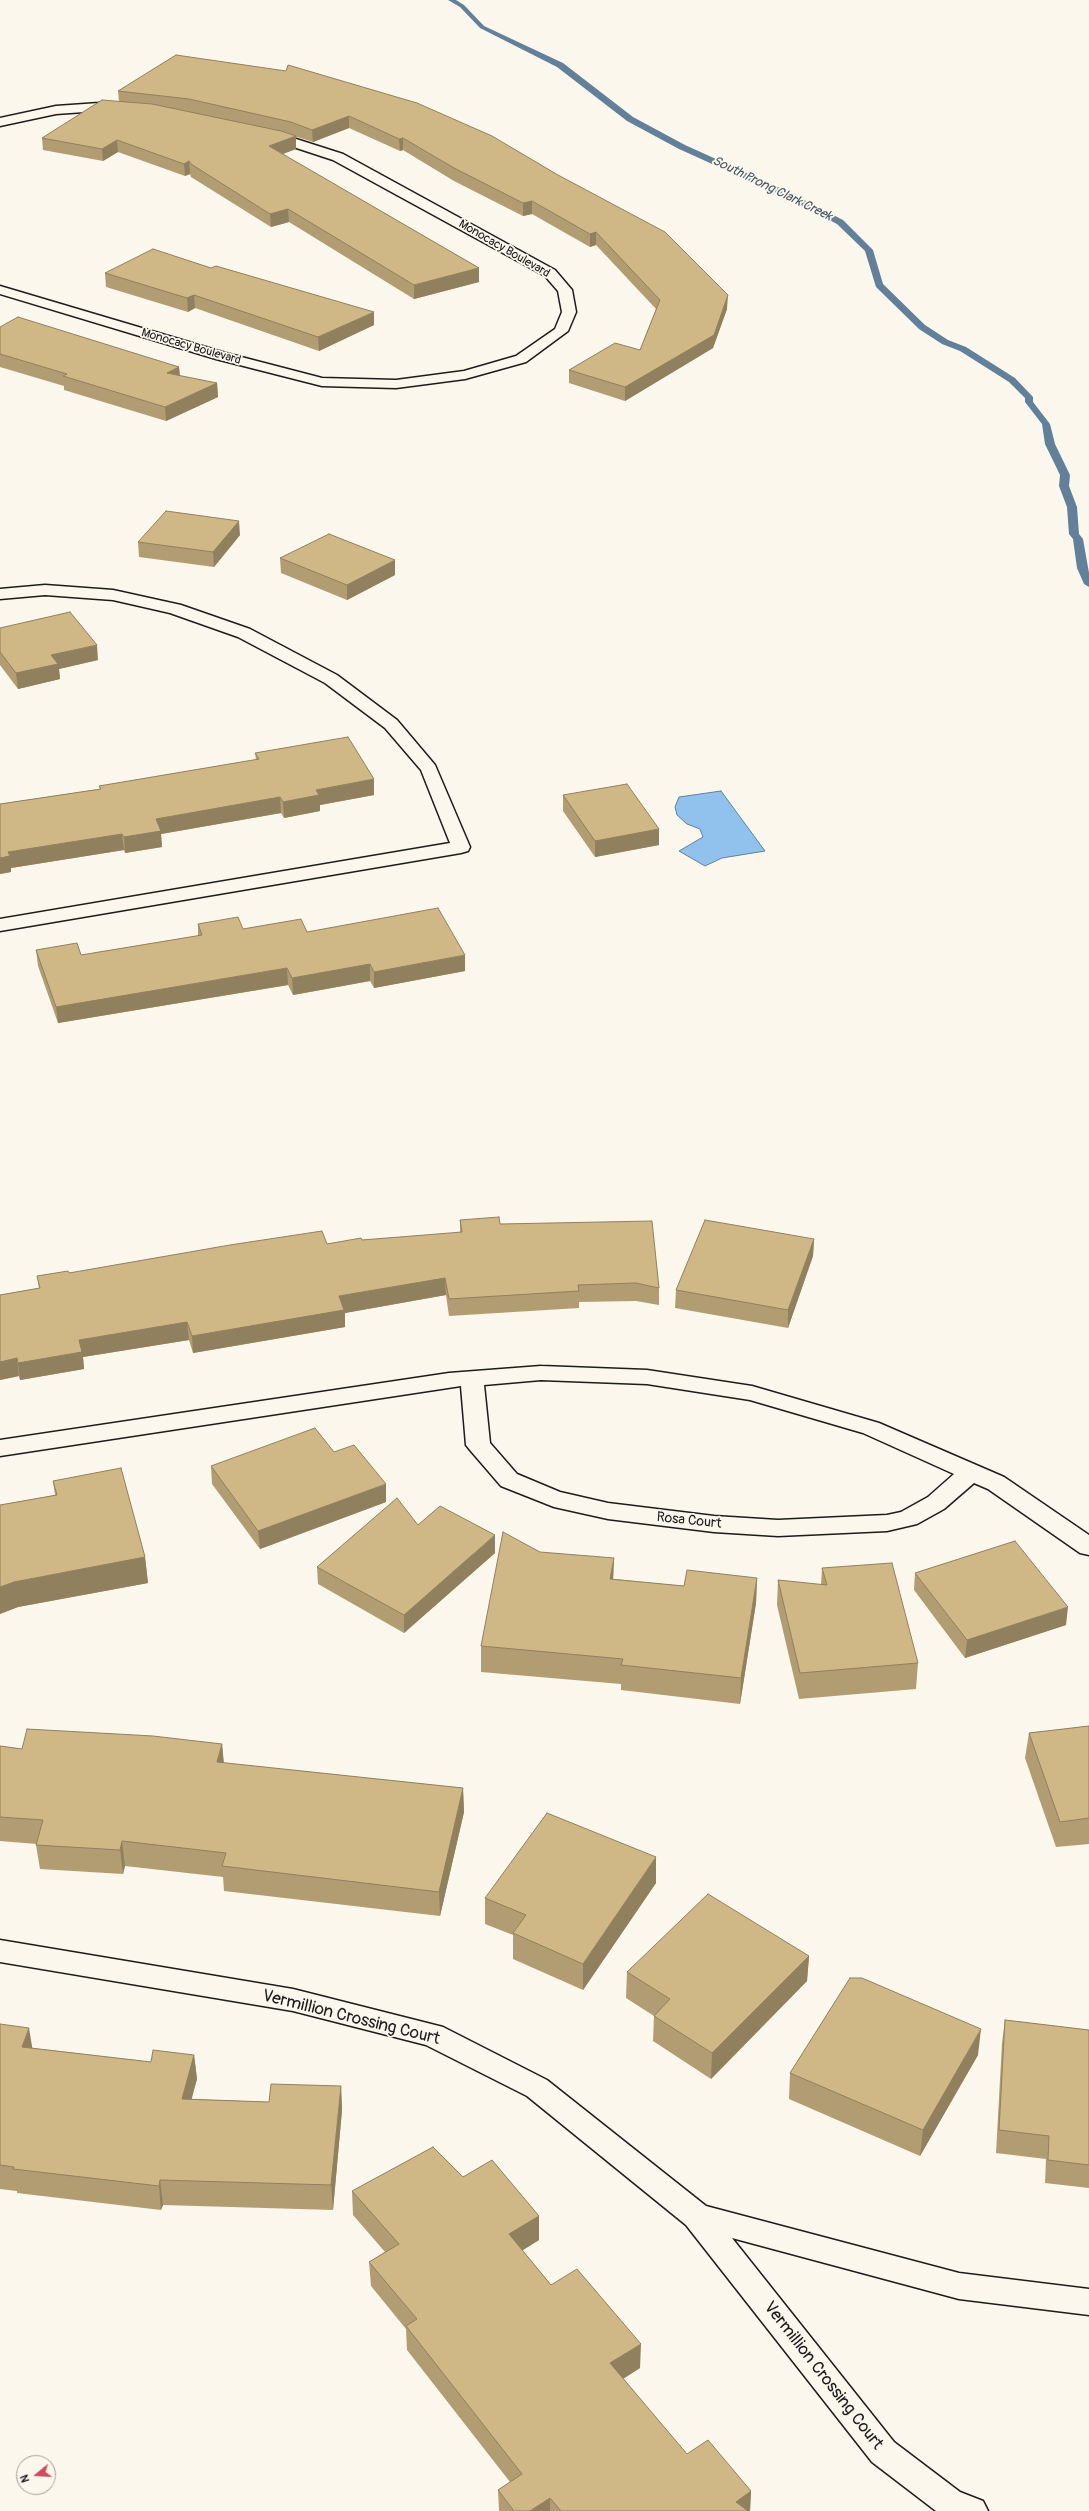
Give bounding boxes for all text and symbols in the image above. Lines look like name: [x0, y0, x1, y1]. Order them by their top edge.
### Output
water label: South Prong Clark Creek: [710, 153, 834, 225]
street label: Monocacy Boulevard: [456, 217, 552, 281]
street label: Monocacy Boulevard: [140, 326, 242, 368]
street label: Rosa Court: [656, 1509, 722, 1533]
street label: Vermillion Crossing Court: [260, 1986, 442, 2050]
street label: Vermillion Crossing Court: [759, 2298, 887, 2454]
north arrow: [16, 2455, 56, 2495]
text: N: [18, 2473, 32, 2484]

